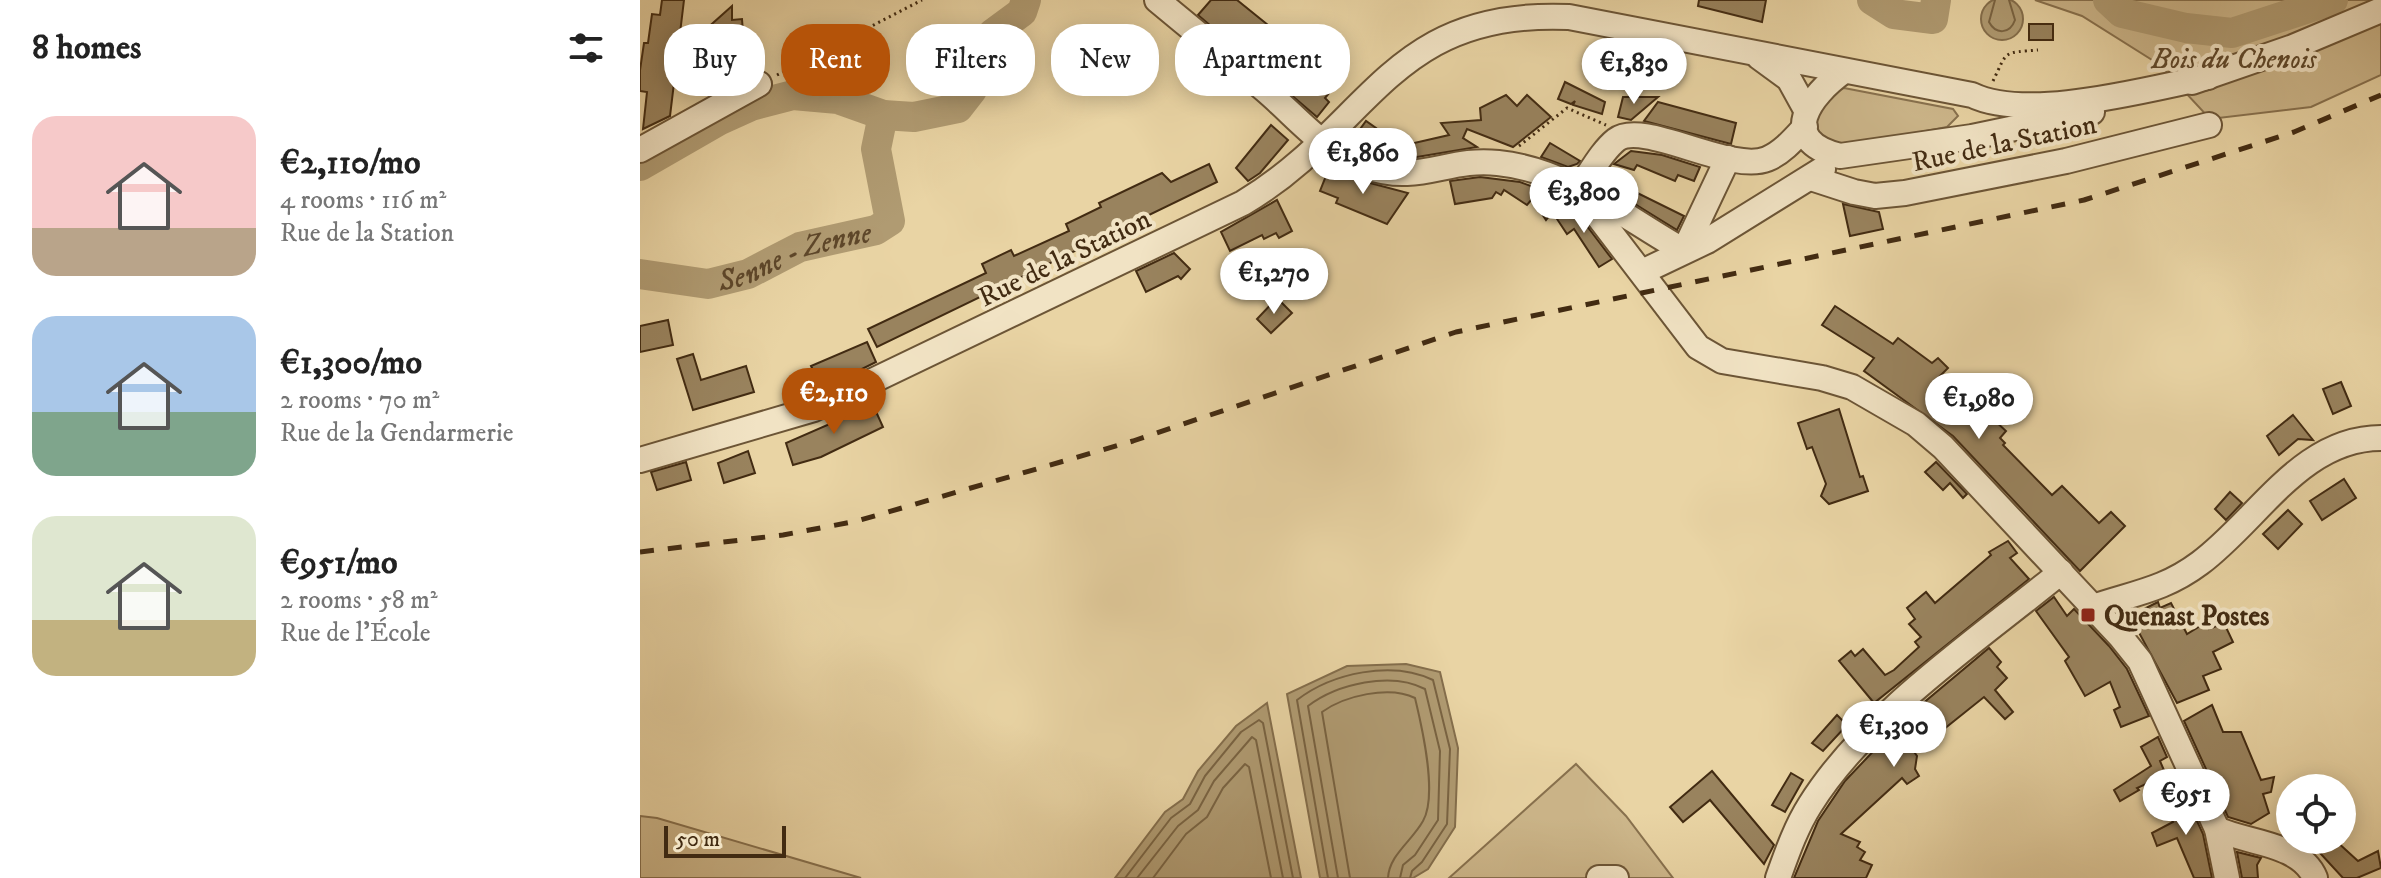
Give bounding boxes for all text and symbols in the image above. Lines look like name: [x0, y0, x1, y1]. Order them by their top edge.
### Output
chip: Buy: [664, 24, 765, 96]
chip: Rent: [781, 24, 890, 96]
chip: Filters: [906, 24, 1035, 96]
chip: New: [1051, 24, 1159, 96]
chip: Apartment: [1175, 24, 1350, 96]
icon: filters: [564, 26, 608, 70]
text: 8 homes: [32, 27, 141, 69]
pin: €1,830: [1569, 38, 1699, 106]
park label: Bois du Chenois: [2150, 42, 2317, 77]
text: €1,830: [1600, 47, 1668, 80]
street label: Rue de la Station: [1909, 107, 2100, 180]
pin: €1,860: [1298, 128, 1428, 196]
text: €1,860: [1327, 137, 1399, 170]
text: €2,110/mo: [280, 142, 421, 184]
icon: home: [96, 148, 192, 244]
pin: €3,800: [1519, 167, 1649, 235]
text: €3,800: [1548, 176, 1620, 209]
text: 4 rooms · 116 m²: [280, 184, 446, 217]
street label: Rue de la Station: [973, 201, 1157, 315]
water label: Senne - Zenne: [713, 214, 876, 301]
text: Rue de la Station: [280, 217, 454, 250]
pin: €1,270: [1209, 248, 1339, 316]
text: €1,270: [1238, 257, 1310, 290]
text: €1,300/mo: [280, 342, 422, 384]
icon: home: [96, 348, 192, 444]
pin: €2,110: [769, 368, 899, 436]
pin: €1,980: [1914, 373, 2044, 441]
text: €2,110: [800, 377, 868, 410]
text: €1,980: [1943, 382, 2015, 415]
text: 2 rooms · 70 m²: [280, 384, 439, 417]
text: Rue de la Gendarmerie: [280, 417, 513, 450]
text: €951/mo: [280, 542, 398, 584]
icon: home: [96, 548, 192, 644]
text: 2 rooms · 58 m²: [280, 584, 438, 617]
place label: Quenast Postes: [2104, 599, 2270, 634]
marker: Quenast Postes: [2079, 606, 2097, 624]
text: Rue de l'École: [280, 617, 431, 650]
pin: €1,300: [1829, 701, 1959, 769]
text: €1,300: [1859, 710, 1929, 743]
pin: €951: [2139, 769, 2233, 837]
map controls: [2276, 774, 2356, 854]
button: locate: [2276, 774, 2356, 854]
text: €951: [2161, 778, 2211, 811]
scale bar: [664, 822, 786, 858]
text: 50 m: [676, 826, 720, 853]

